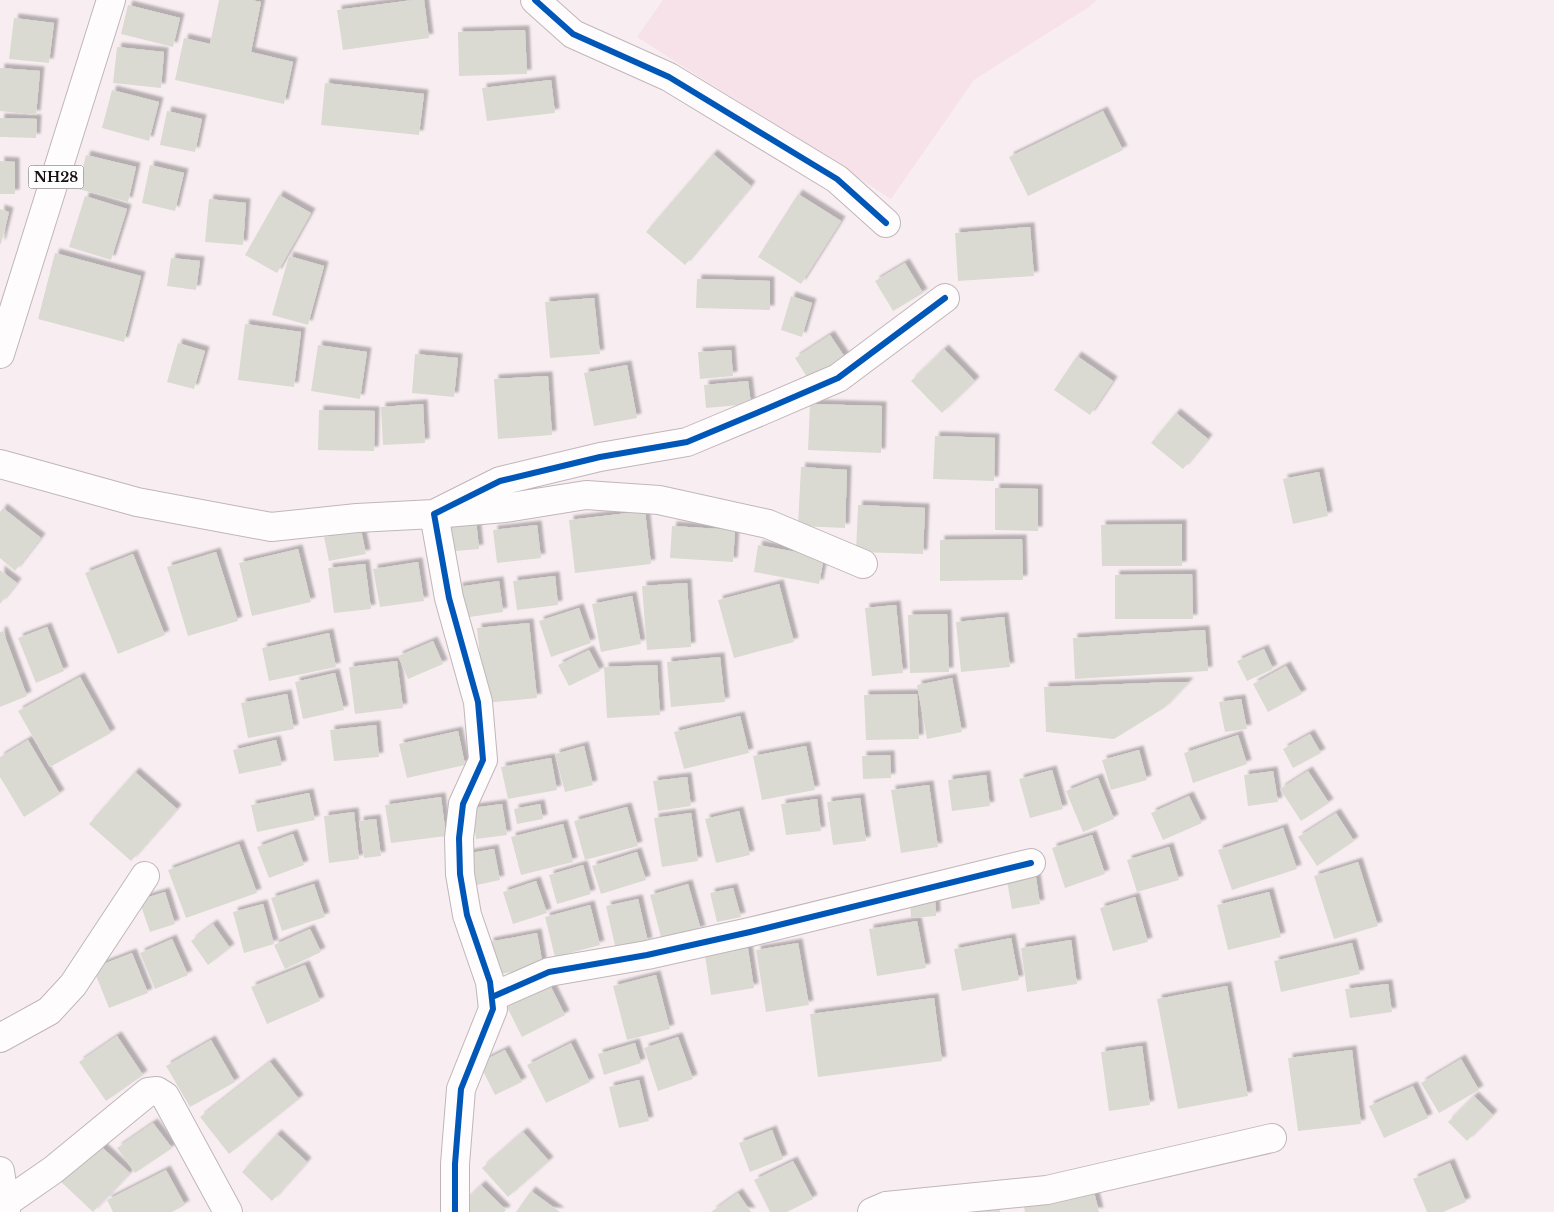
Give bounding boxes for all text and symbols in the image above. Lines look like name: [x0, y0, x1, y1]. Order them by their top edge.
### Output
road number: NH28: [28, 166, 84, 188]

